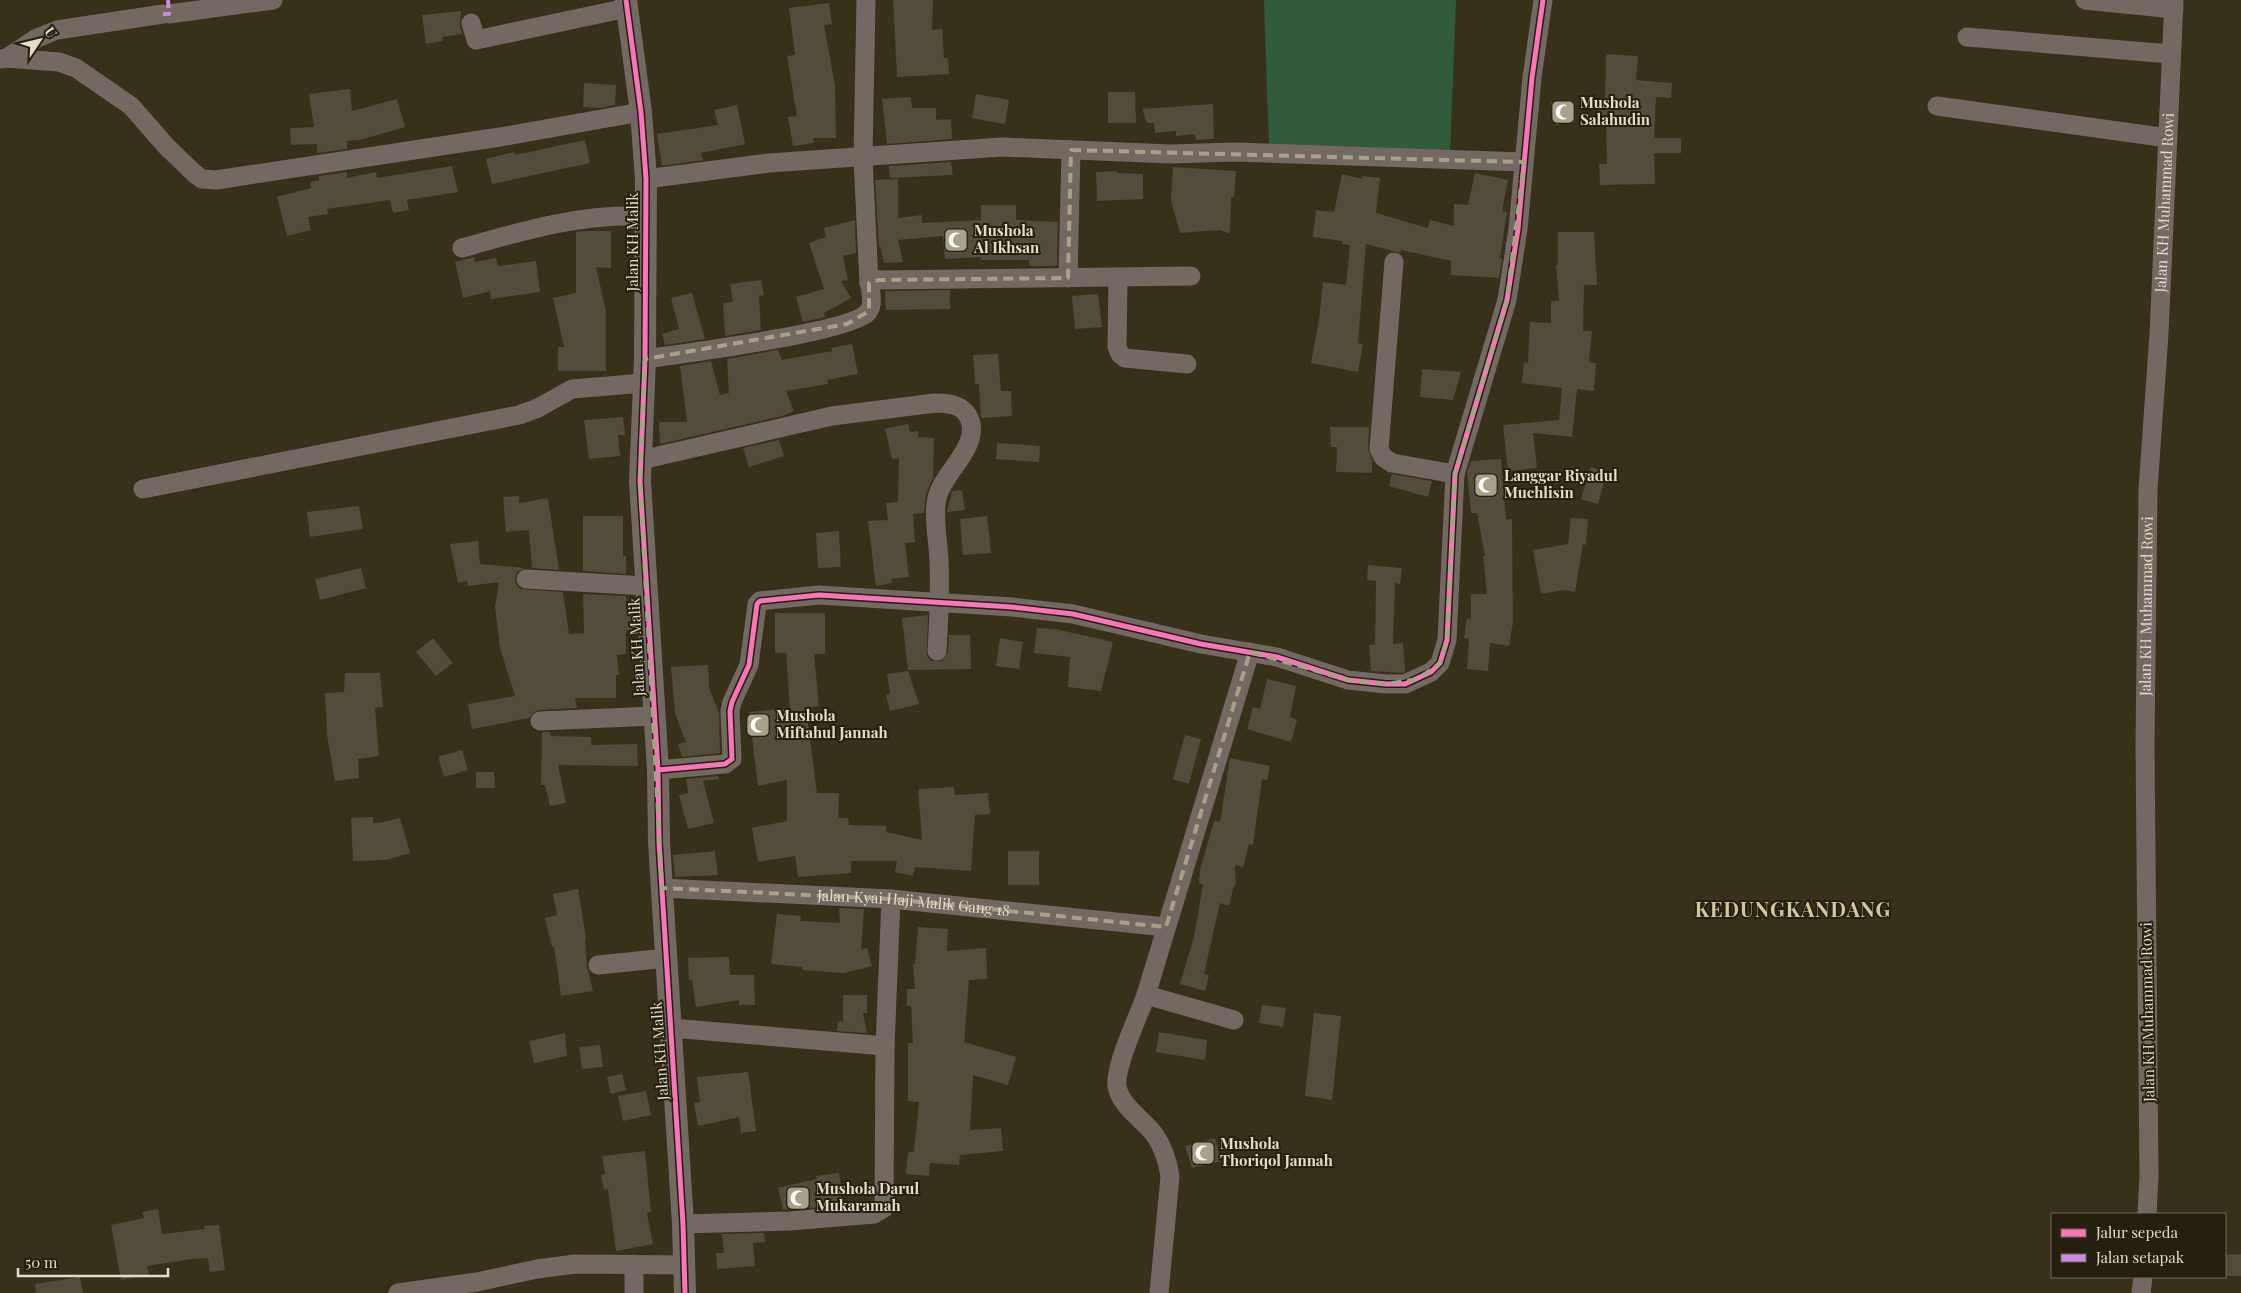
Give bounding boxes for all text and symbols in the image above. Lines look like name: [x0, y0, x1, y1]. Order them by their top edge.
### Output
north arrow: [15, 15, 65, 65]
text: U: [41, 23, 62, 42]
place label: Mushola Salahudin: [1580, 92, 1651, 129]
mosque icon: Mushola Salahudin: [1550, 99, 1576, 125]
street label: Jalan KH Muhammad Rowi: [2150, 112, 2178, 294]
street label: Jalan KH Malik: [622, 192, 642, 292]
place label: Mushola Al Ikhsan: [973, 220, 1040, 257]
mosque icon: Mushola Al Ikhsan: [943, 227, 969, 253]
place label: Langgar Riyadul Muchlisin: [1504, 465, 1618, 502]
mosque icon: Langgar Riyadul Muchlisin: [1473, 472, 1499, 498]
street label: Jalan KH Muhammad Rowi: [2135, 515, 2157, 697]
street label: Jalan KH Malik: [623, 596, 649, 698]
place label: Mushola Miftahul Jannah: [776, 705, 888, 742]
mosque icon: Mushola Miftahul Jannah: [745, 712, 771, 738]
street label: Jalan Kyai Haji Malik Gang 18: [816, 884, 1011, 920]
district label: KEDUNGKANDANG: [1695, 895, 1891, 922]
street label: Jalan KH Muhammad Rowi: [2135, 921, 2159, 1103]
street label: Jalan KH Malik: [646, 1000, 672, 1102]
place label: Mushola Thoriqol Jannah: [1220, 1133, 1333, 1170]
mosque icon: Mushola Thoriqol Jannah: [1190, 1140, 1216, 1166]
place label: Mushola Darul Mukaramah: [816, 1178, 919, 1215]
mosque icon: Mushola Darul Mukaramah: [785, 1185, 811, 1211]
legend: [2051, 1213, 2226, 1278]
text: Jalur sepeda: [2095, 1222, 2178, 1242]
scale bar: [18, 1246, 168, 1278]
text: Jalan setapak: [2095, 1247, 2185, 1267]
text: 50 m: [25, 1252, 58, 1272]

